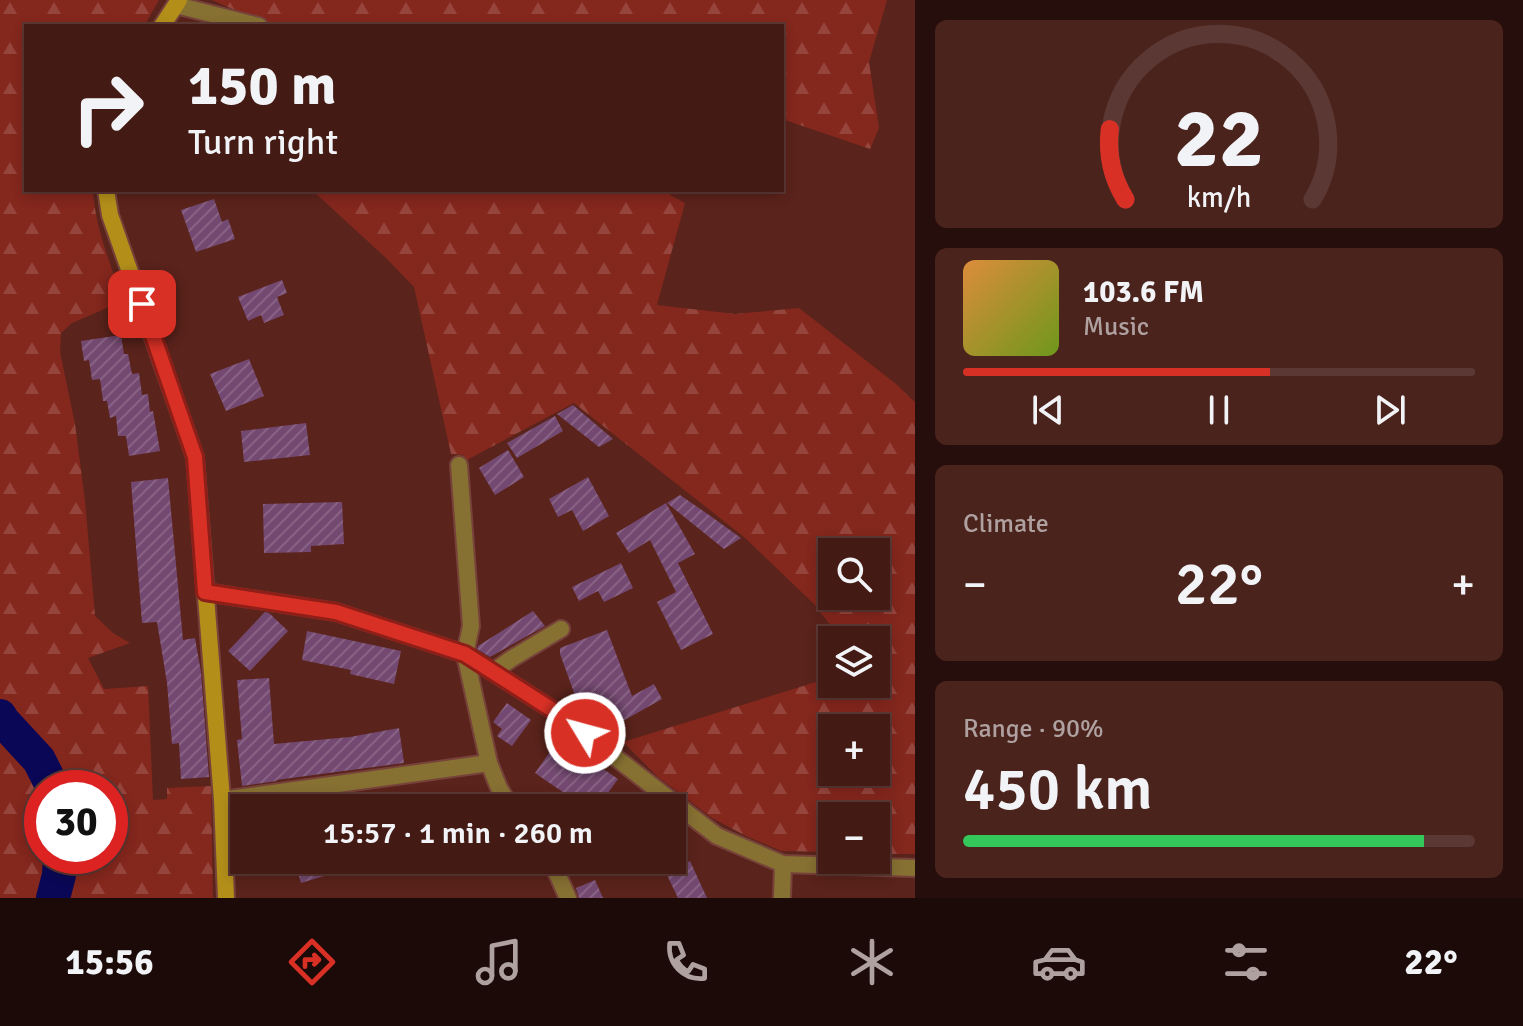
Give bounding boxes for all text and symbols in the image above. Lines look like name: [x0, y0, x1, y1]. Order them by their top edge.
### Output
text: 150 m: [188, 51, 336, 120]
icon: right: [56, 56, 160, 160]
text: 22: [1174, 88, 1264, 190]
text: Turn right: [188, 120, 338, 165]
text: km/h: [1187, 180, 1251, 215]
pin: [108, 270, 176, 338]
text: 103.6 FM: [1083, 274, 1204, 311]
icon: arrive: [120, 282, 164, 326]
text: Music: [1083, 311, 1149, 343]
icon: previous: [1026, 388, 1070, 432]
icon: pause: [1197, 388, 1241, 432]
icon: next: [1368, 388, 1412, 432]
text: Climate: [963, 508, 1049, 540]
map controls: [818, 538, 890, 874]
button: search: [818, 538, 890, 610]
text: 22°: [1175, 548, 1263, 622]
text: −: [963, 558, 987, 612]
text: +: [1451, 558, 1475, 612]
button: layers: [818, 626, 890, 698]
position arrow: [543, 691, 627, 775]
text: Range · 90%: [963, 713, 1104, 745]
button: +: [818, 714, 890, 786]
text: 450 km: [963, 753, 1152, 827]
speed limit sign: 30: [24, 770, 128, 874]
button: −: [818, 802, 890, 874]
text: 15:57 · 1 min · 260 m: [323, 815, 593, 852]
icon: directions: [284, 934, 340, 990]
icon: music: [471, 934, 527, 990]
icon: phone: [658, 934, 714, 990]
icon: climate: [844, 934, 900, 990]
icon: car: [1031, 934, 1087, 990]
icon: filters: [1218, 934, 1274, 990]
text: 15:56: [65, 940, 154, 985]
text: 22°: [1404, 940, 1458, 985]

